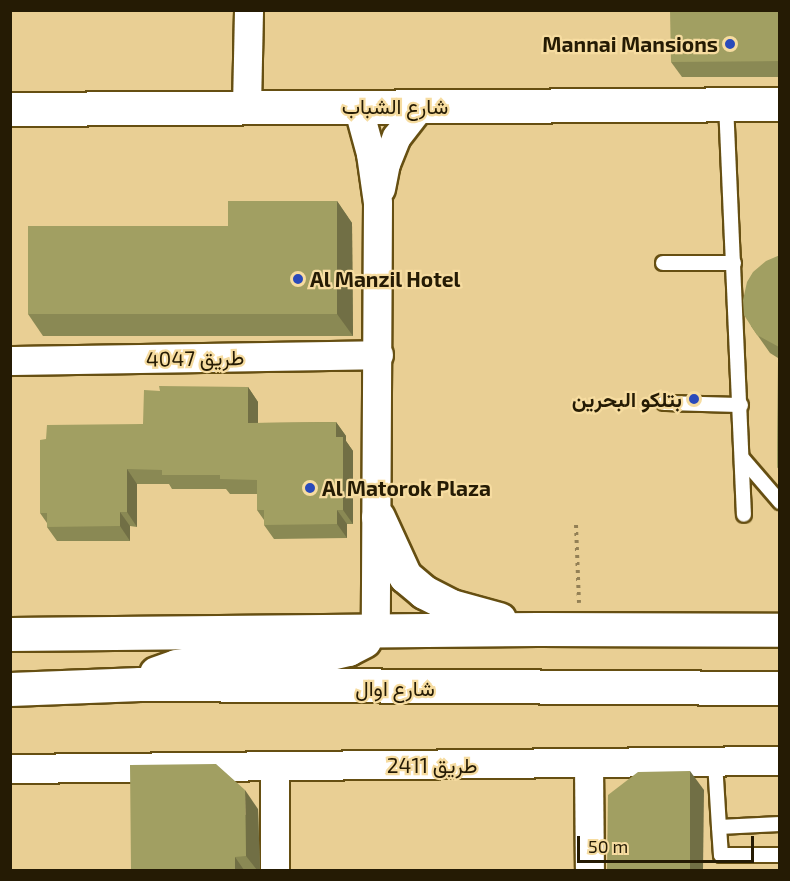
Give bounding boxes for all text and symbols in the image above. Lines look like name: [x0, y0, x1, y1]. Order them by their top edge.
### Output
place label: Mannai Mansions: [542, 31, 718, 57]
marker: Mannai Mansions: [723, 37, 737, 51]
street label: شارع الشباب: [342, 93, 448, 119]
place label: Al Manzil Hotel: [310, 266, 461, 292]
marker: Al Manzil Hotel: [291, 272, 305, 286]
street label: طريق 4047: [146, 345, 244, 371]
place label: بتلكو البحرين: [572, 386, 682, 412]
marker: بتلكو البحرين: [687, 392, 701, 406]
place label: Al Matorok Plaza: [322, 475, 492, 501]
marker: Al Matorok Plaza: [303, 481, 317, 495]
street label: شارع اوال: [355, 675, 435, 701]
street label: طريق 2411: [387, 752, 477, 778]
scale bar: [580, 824, 757, 862]
text: 50 m: [588, 835, 628, 857]

